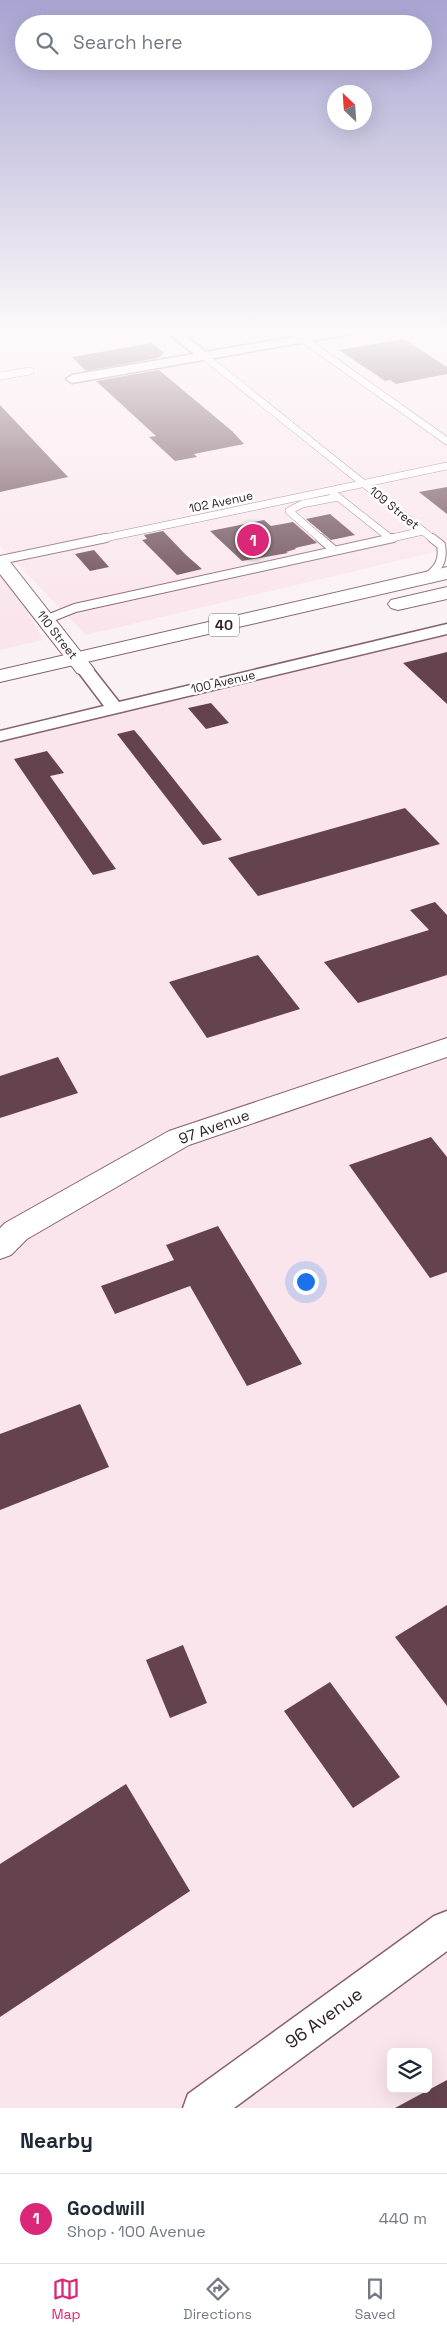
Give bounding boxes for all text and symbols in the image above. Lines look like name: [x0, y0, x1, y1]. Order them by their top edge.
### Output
search box: [15, 15, 432, 70]
icon: search: [33, 29, 61, 57]
text: Search here: [73, 30, 183, 55]
north arrow: [327, 85, 372, 130]
street label: 109 Street: [366, 483, 422, 533]
street label: 102 Avenue: [187, 487, 255, 517]
pin: 1: [237, 521, 269, 559]
street label: 110 Street: [33, 607, 81, 663]
road number: 40: [209, 614, 239, 636]
street label: 100 Avenue: [189, 667, 257, 697]
street label: 97 Avenue: [176, 1105, 252, 1148]
your location: [293, 1269, 319, 1295]
street label: 96 Avenue: [281, 1982, 367, 2053]
map controls: [387, 2048, 432, 2093]
button: layers: [387, 2048, 432, 2093]
text: Nearby: [20, 2127, 93, 2154]
text: Goodwill: [67, 2196, 145, 2221]
text: 1: [32, 2208, 40, 2229]
text: 440 m: [379, 2208, 427, 2229]
text: Shop · 100 Avenue: [67, 2221, 206, 2242]
tab: Map: [51, 2275, 81, 2323]
tab: Directions: [183, 2275, 252, 2323]
tab: Saved: [355, 2275, 396, 2323]

